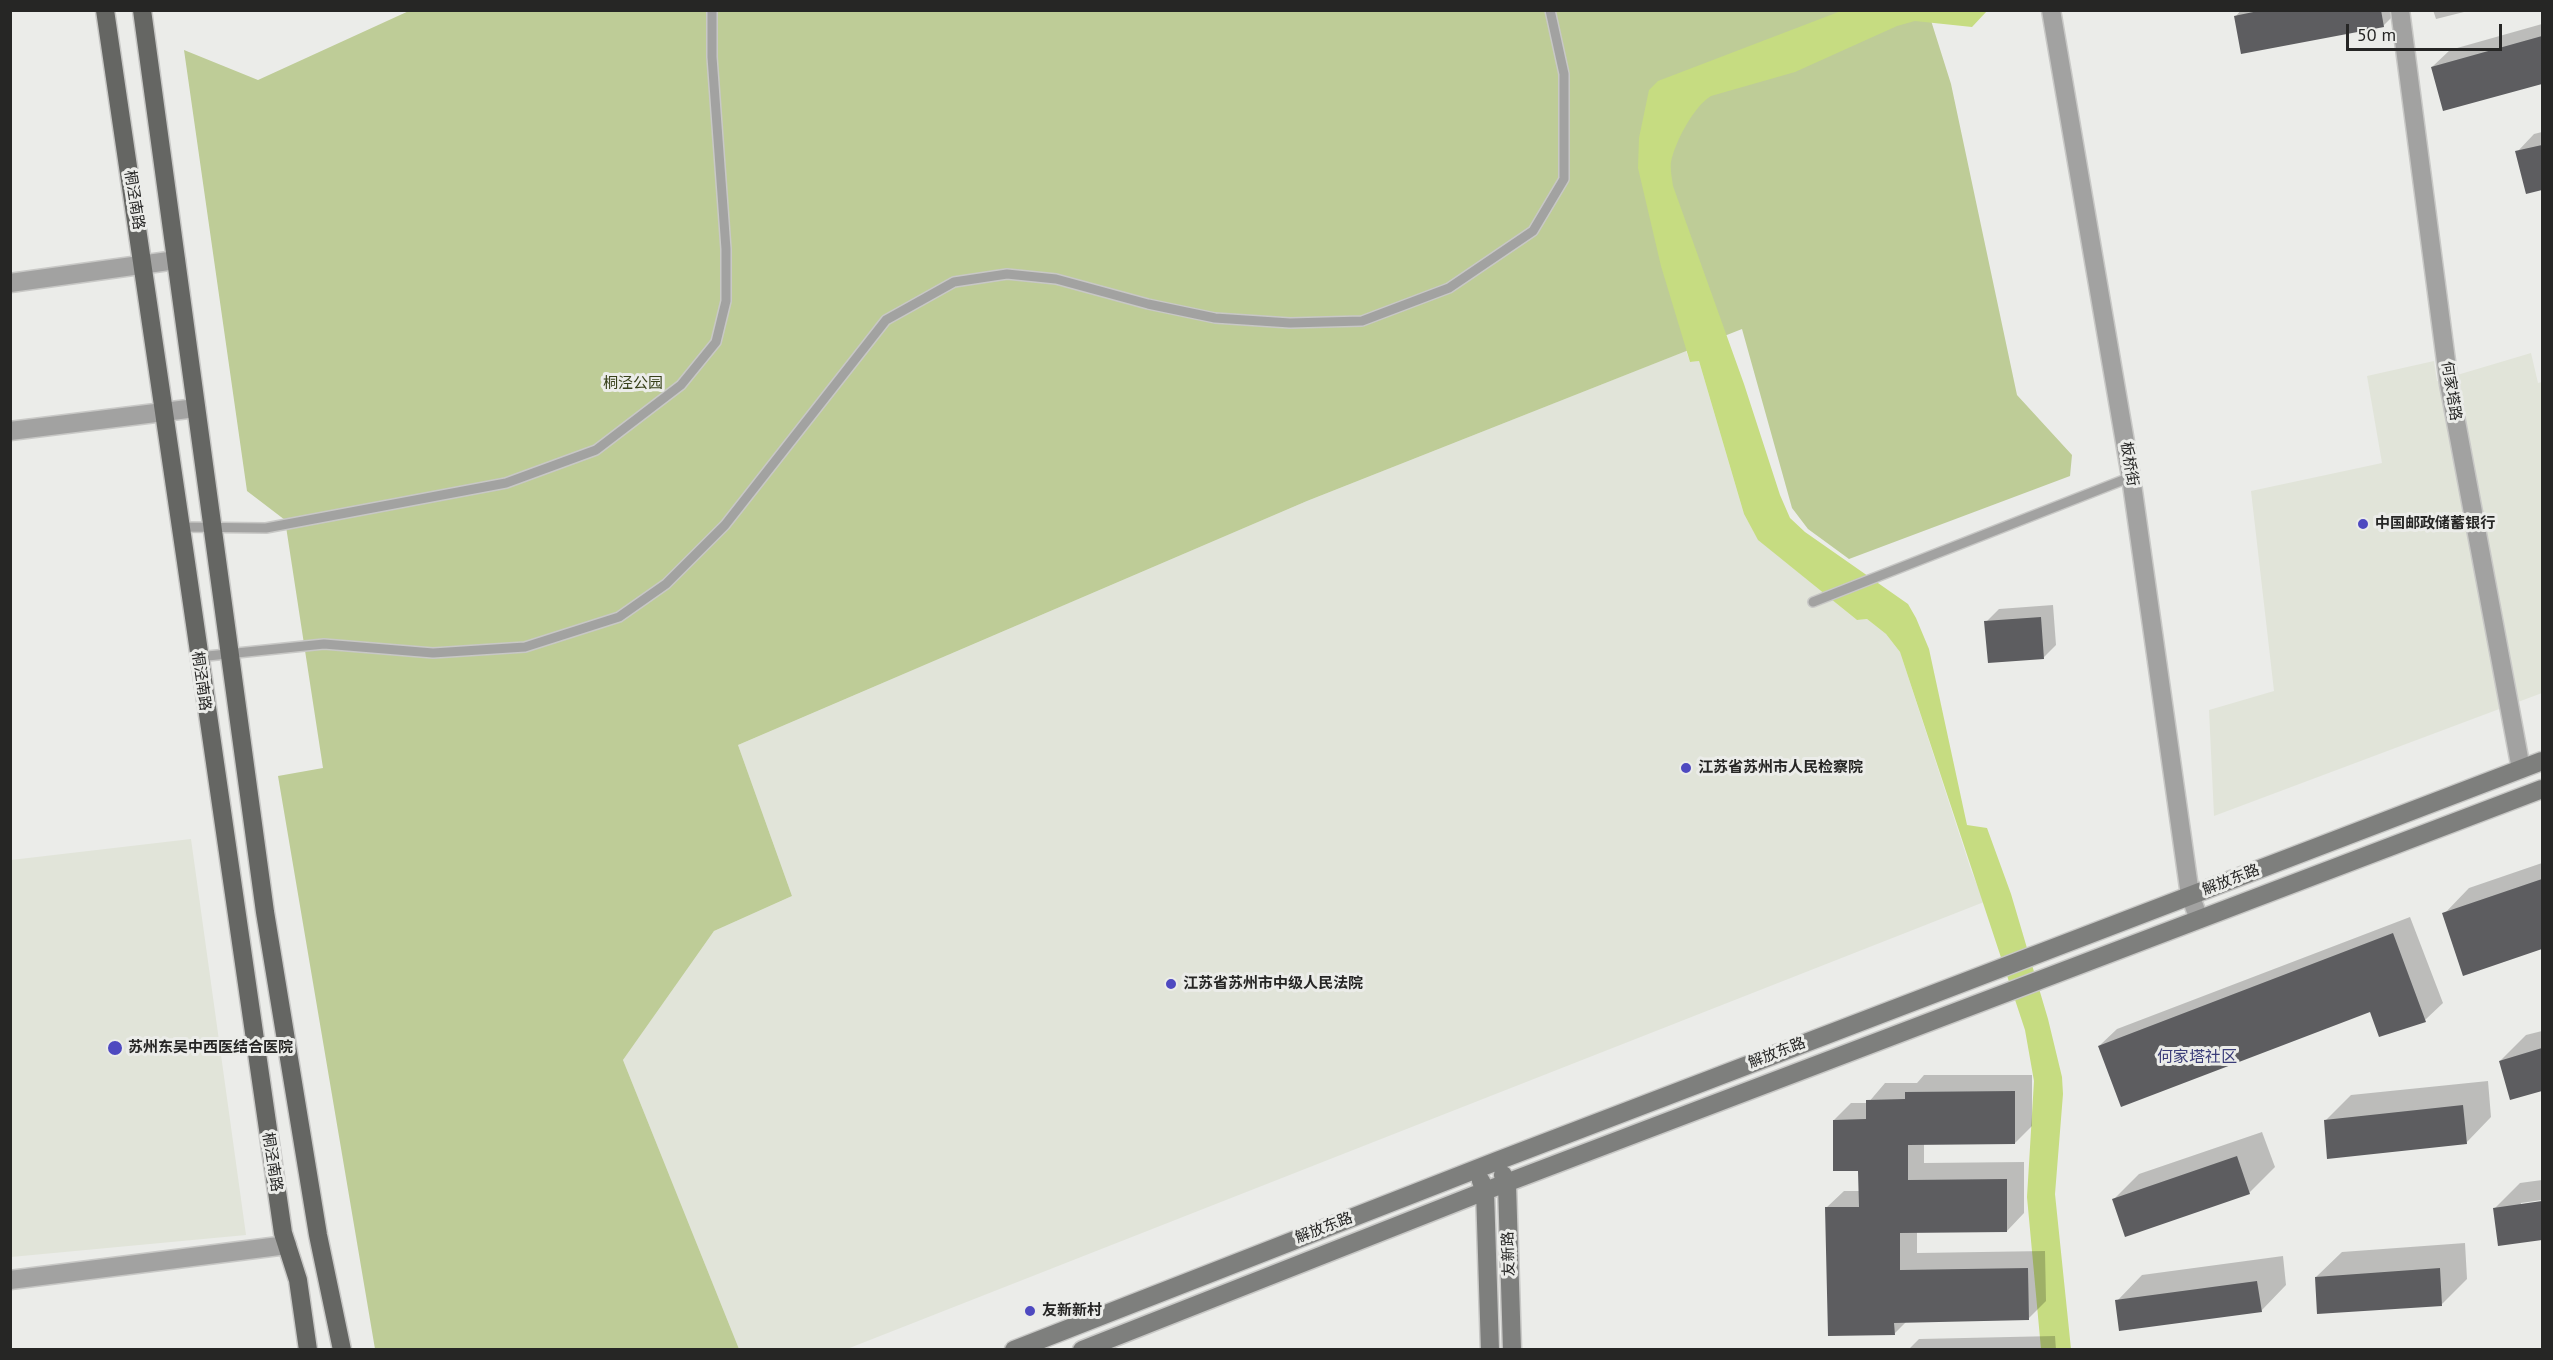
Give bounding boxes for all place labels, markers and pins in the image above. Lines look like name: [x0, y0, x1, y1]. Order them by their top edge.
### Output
place label: 中国邮政储蓄银行: [2375, 515, 2495, 533]
marker: 中国邮政储蓄银行: [2356, 517, 2370, 531]
place label: 江苏省苏州市人民检察院: [1698, 759, 1863, 777]
marker: 江苏省苏州市人民检察院: [1679, 761, 1693, 775]
place label: 江苏省苏州市中级人民法院: [1183, 975, 1363, 993]
marker: 江苏省苏州市中级人民法院: [1164, 977, 1178, 991]
marker: 苏州东吴中西医结合医院: [106, 1039, 124, 1057]
place label: 苏州东吴中西医结合医院: [128, 1039, 293, 1057]
place label: 友新新村: [1042, 1302, 1102, 1320]
marker: 友新新村: [1023, 1304, 1037, 1318]

